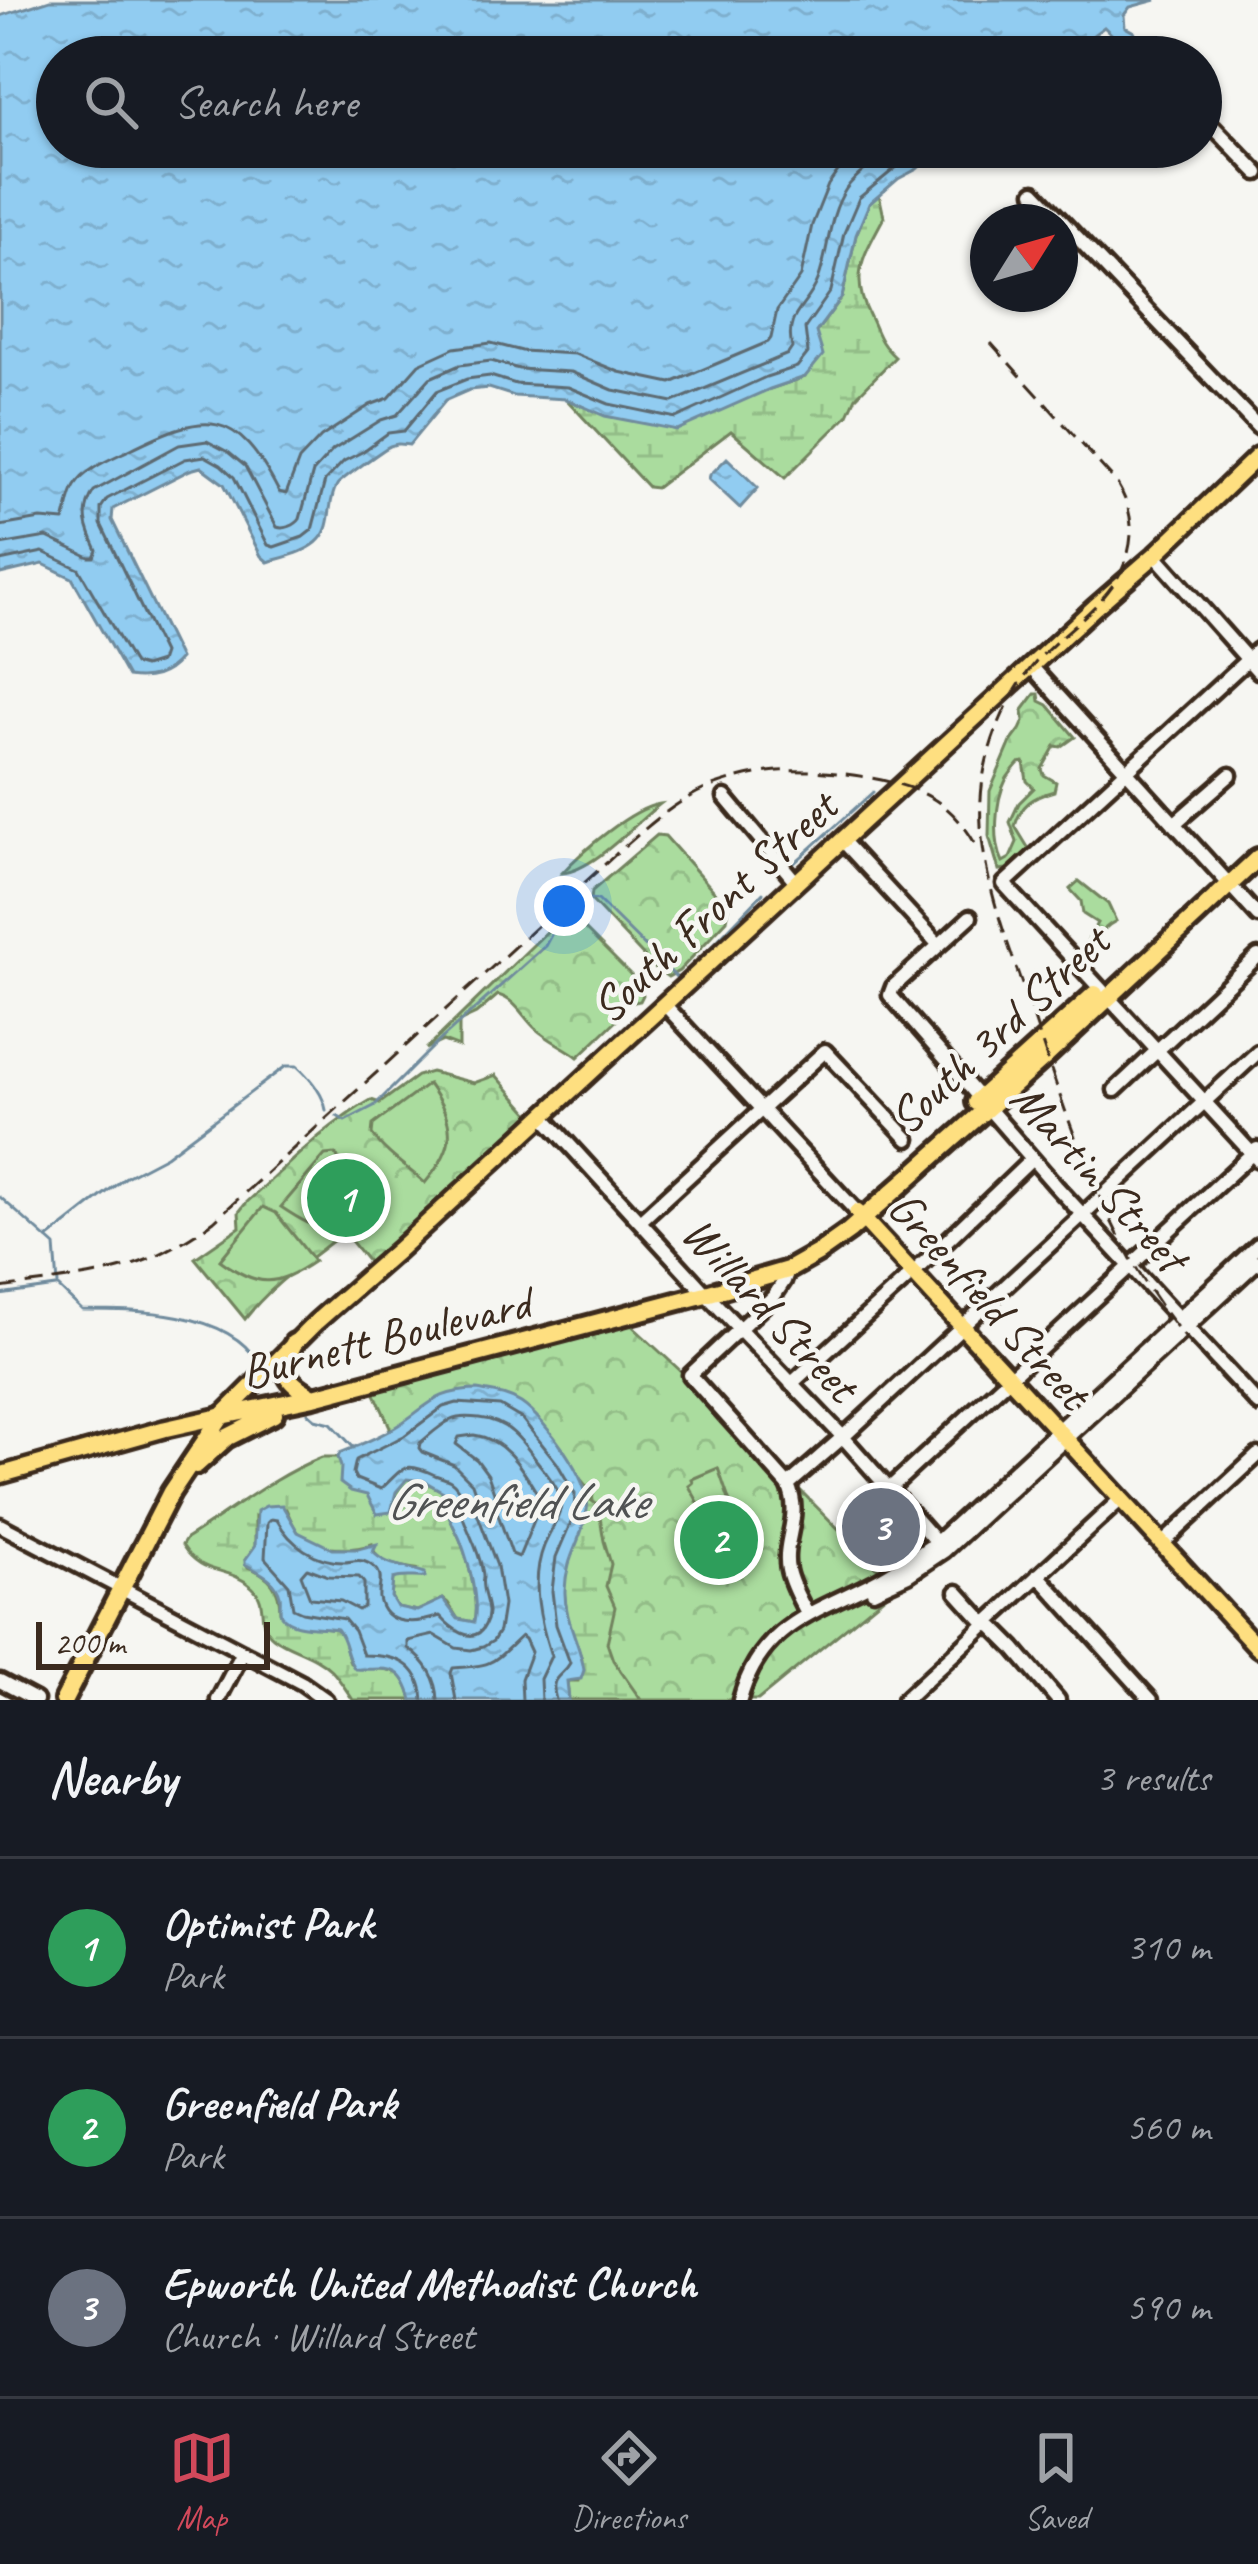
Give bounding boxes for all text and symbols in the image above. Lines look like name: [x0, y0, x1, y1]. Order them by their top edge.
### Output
search box: [36, 36, 1222, 168]
icon: search: [78, 69, 144, 135]
text: Search here: [174, 74, 357, 131]
north arrow: [970, 204, 1078, 312]
street label: South Front Street: [578, 775, 852, 1036]
your location: [534, 876, 594, 936]
street label: South 3rd Street: [876, 910, 1124, 1147]
street label: Martin Street: [998, 1069, 1204, 1289]
pin: 1: [307, 1153, 385, 1243]
street label: Greenfield Street: [876, 1178, 1106, 1424]
street label: Willard Street: [669, 1203, 874, 1417]
street label: Burnett Boulevard: [235, 1270, 543, 1402]
water label: Greenfield Lake: [386, 1469, 653, 1533]
pin: 3: [842, 1482, 920, 1572]
pin: 2: [680, 1495, 758, 1585]
scale bar: [36, 1616, 270, 1669]
text: 200 m: [54, 1622, 125, 1664]
text: Nearby: [48, 1746, 176, 1810]
text: 3 results: [1096, 1754, 1210, 1803]
text: Optimist Park: [162, 1895, 373, 1952]
text: 1: [78, 1923, 96, 1972]
text: 310 m: [1126, 1923, 1210, 1972]
text: Park: [162, 1952, 224, 2001]
text: Greenfield Park: [162, 2075, 396, 2132]
text: 2: [78, 2103, 96, 2152]
text: 560 m: [1126, 2103, 1210, 2152]
text: Park: [162, 2132, 224, 2181]
text: Epworth United Methodist Church: [162, 2255, 697, 2312]
text: 3: [78, 2283, 96, 2332]
text: 590 m: [1126, 2283, 1210, 2332]
text: Church · Willard Street: [162, 2312, 474, 2361]
tab: Map: [169, 2425, 235, 2539]
tab: Directions: [572, 2425, 686, 2539]
tab: Saved: [1023, 2425, 1089, 2539]

